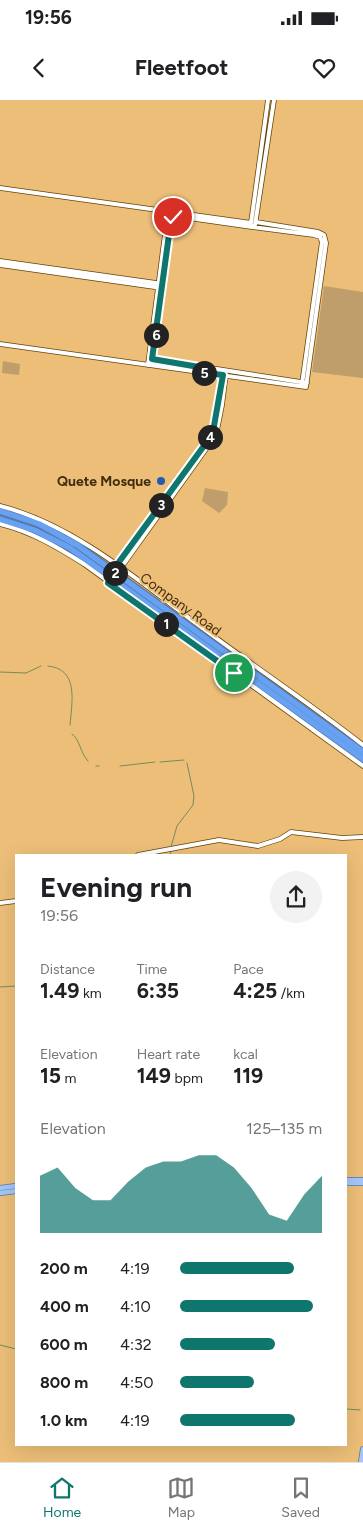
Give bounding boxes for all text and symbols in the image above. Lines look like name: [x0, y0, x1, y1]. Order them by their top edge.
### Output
text: 19:56: [25, 6, 72, 29]
icon: back: [25, 54, 53, 82]
text: Fleetfoot: [135, 54, 228, 81]
icon: heart: [310, 54, 338, 82]
pin: [152, 196, 194, 238]
icon: check: [159, 203, 187, 231]
pin: 6: [144, 322, 168, 348]
text: 6: [152, 327, 161, 344]
pin: 5: [192, 360, 216, 386]
text: 5: [200, 365, 209, 382]
pin: 4: [198, 424, 222, 450]
text: 4: [206, 429, 215, 446]
place label: Quete Mosque: [57, 473, 151, 490]
marker: Quete Mosque: [155, 475, 167, 487]
pin: 3: [148, 492, 174, 518]
text: 3: [158, 497, 165, 514]
pin: 2: [102, 560, 128, 586]
text: 2: [111, 565, 120, 582]
street label: Company Road: [137, 569, 225, 640]
pin: 1: [154, 612, 178, 636]
text: 1: [164, 616, 169, 633]
pin: [213, 652, 255, 694]
icon: arrive: [220, 659, 248, 687]
text: Evening run: [40, 870, 192, 904]
button: share: [270, 871, 322, 923]
text: 19:56: [40, 906, 78, 925]
text: Distance: [40, 961, 95, 978]
text: Time: [137, 961, 167, 978]
text: Pace: [233, 961, 264, 978]
text: 1.49: [40, 978, 80, 1003]
text: 6:35: [137, 978, 179, 1003]
text: 4:25: [233, 978, 277, 1003]
text: km: [80, 985, 102, 1002]
text: /km: [277, 985, 305, 1002]
text: Elevation: [40, 1046, 98, 1063]
text: Heart rate: [137, 1046, 200, 1063]
text: kcal: [233, 1046, 258, 1063]
text: 15: [40, 1063, 61, 1088]
text: 149: [137, 1063, 171, 1088]
text: 119: [233, 1063, 263, 1088]
text: m: [61, 1070, 76, 1087]
text: bpm: [171, 1070, 203, 1087]
text: Elevation: [40, 1119, 106, 1138]
text: 125–135 m: [246, 1119, 322, 1138]
text: 200 m: [40, 1259, 88, 1278]
text: 4:19: [120, 1259, 150, 1278]
text: 400 m: [40, 1297, 89, 1316]
text: 4:10: [120, 1297, 151, 1316]
text: 600 m: [40, 1335, 88, 1354]
text: 4:32: [120, 1335, 152, 1354]
text: 800 m: [40, 1373, 88, 1392]
text: 4:50: [120, 1373, 153, 1392]
text: 1.0 km: [40, 1411, 87, 1430]
text: 4:19: [120, 1411, 150, 1430]
tab: Home: [43, 1474, 81, 1521]
tab: Map: [167, 1474, 195, 1521]
tab: Saved: [281, 1474, 320, 1521]

